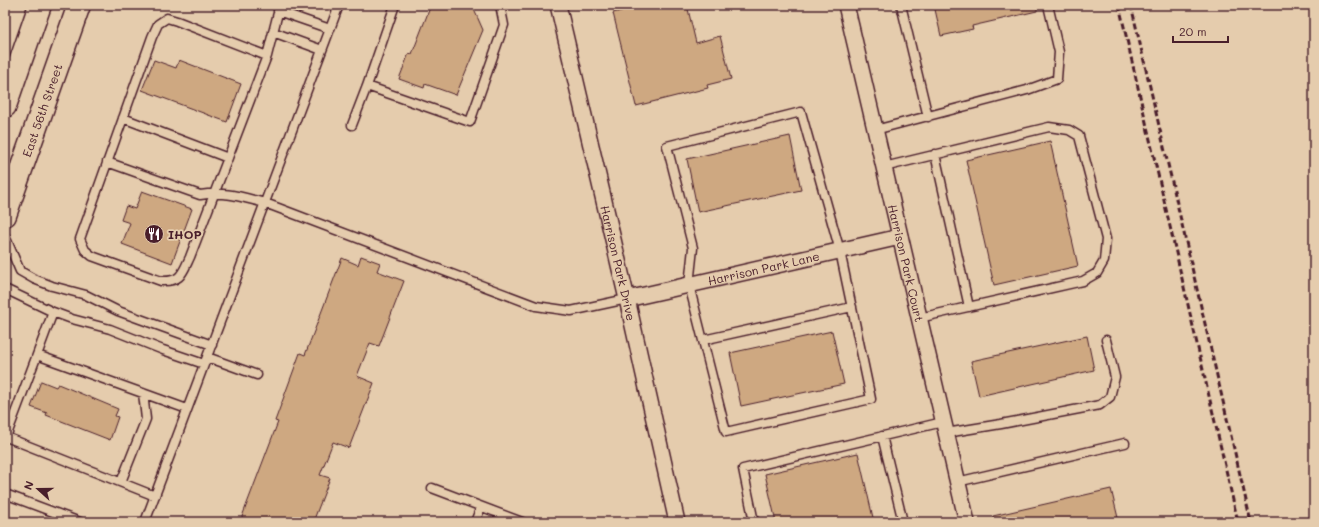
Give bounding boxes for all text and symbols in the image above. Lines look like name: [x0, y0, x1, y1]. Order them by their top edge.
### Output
scale bar: [1173, 18, 1228, 44]
text: 20 m: [1179, 23, 1207, 39]
street label: East 56th Street: [18, 62, 66, 159]
street label: Harrison Park Court: [885, 203, 928, 323]
street label: Harrison Park Drive: [597, 204, 640, 322]
restaurant icon: IHOP: [143, 223, 165, 245]
place label: IHOP: [168, 226, 202, 242]
street label: Harrison Park Lane: [706, 248, 821, 288]
north arrow: [18, 469, 58, 509]
text: N: [20, 479, 37, 492]

